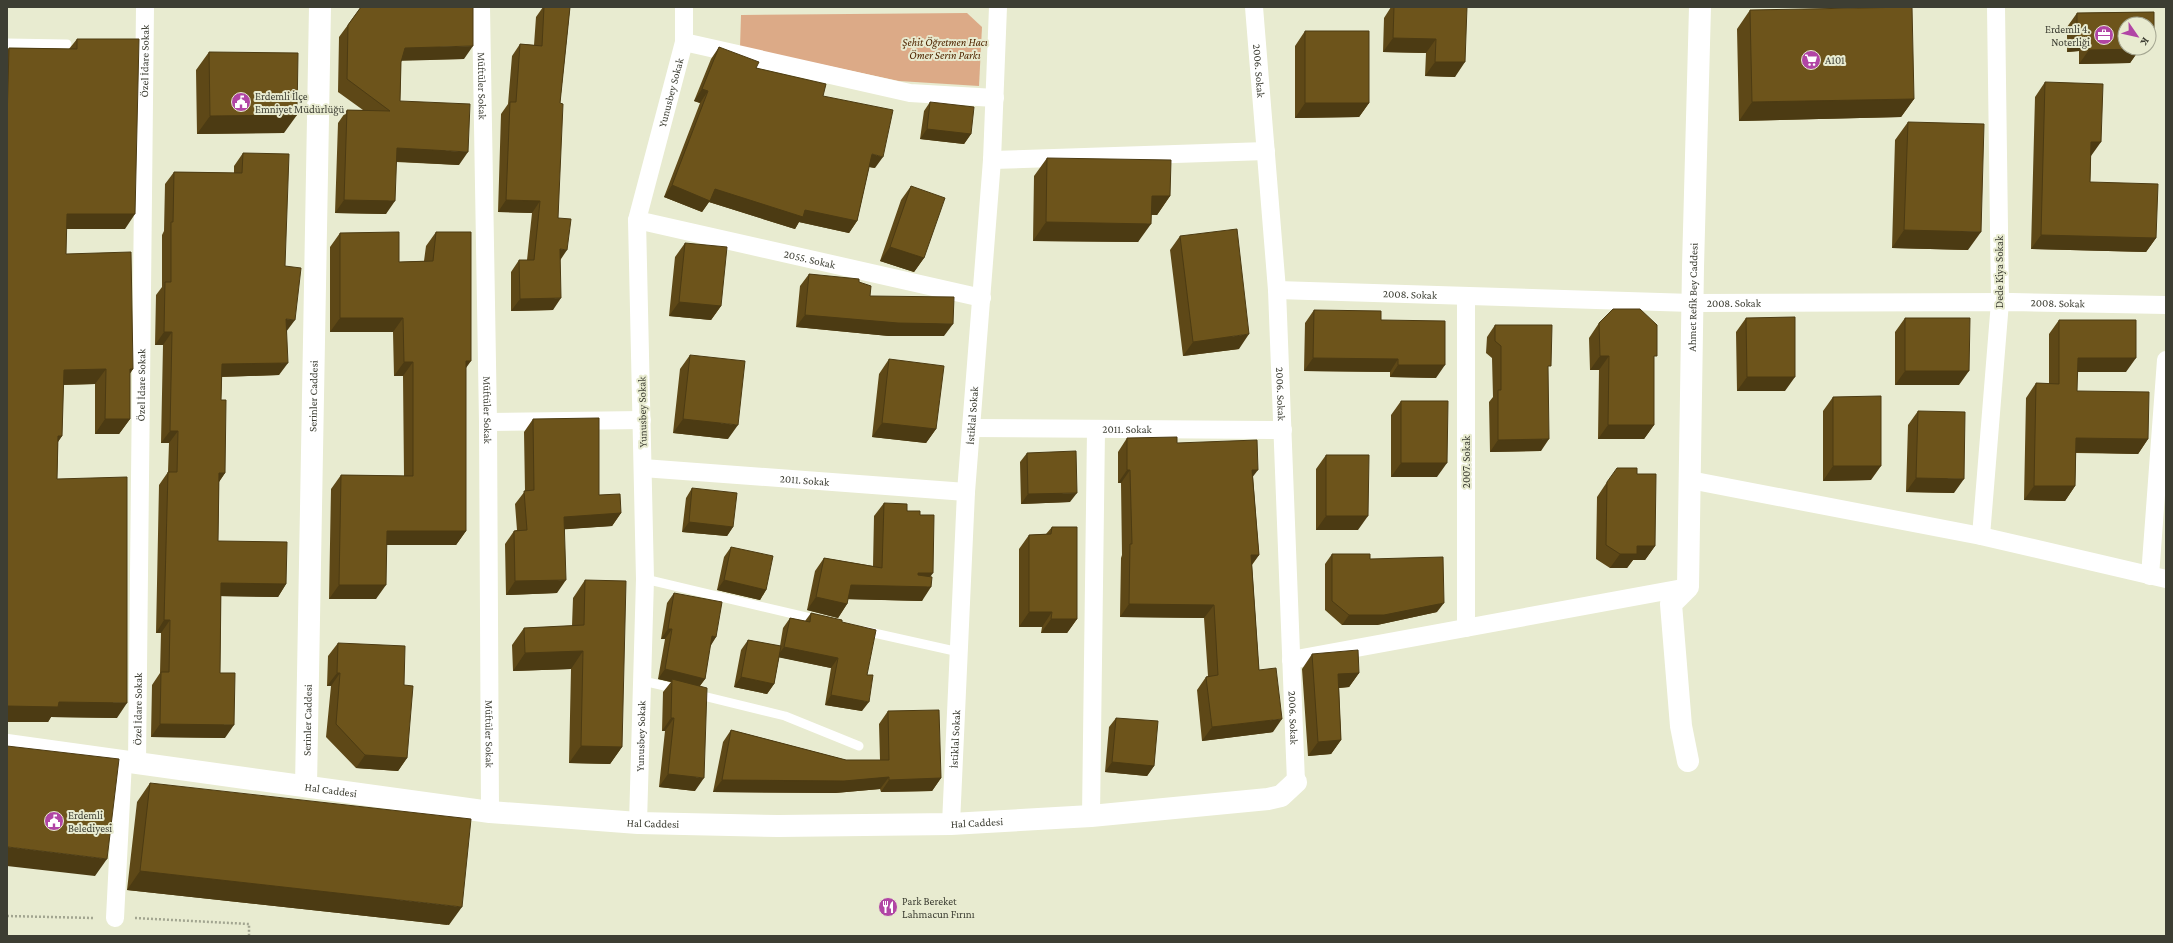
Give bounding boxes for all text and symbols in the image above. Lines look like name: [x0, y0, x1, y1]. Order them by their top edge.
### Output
north arrow: [2117, 16, 2157, 56]
place label: Erdemli 4. Noterliği: [2045, 23, 2090, 49]
street label: Özel İdare Sokak: [138, 24, 151, 98]
office icon: Erdemli 4. Noterliği: [2093, 24, 2115, 46]
text: K: [2138, 35, 2152, 49]
park label: Şehit Öğretmen Hacı Ömer Serin Parkı: [902, 36, 988, 61]
street label: 2006. Sokak: [1251, 43, 1267, 99]
supermarket icon: A101: [1800, 49, 1822, 71]
street label: Müftüler Sokak: [476, 52, 489, 121]
place label: A101: [1825, 54, 1845, 66]
street label: Yunusbey Sokak: [656, 56, 686, 128]
place label: Erdemli İlçe Emniyet Müdürlüğü: [255, 90, 345, 116]
public building icon: Erdemli İlçe Emniyet Müdürlüğü: [230, 91, 252, 113]
street label: Dede Kiya Sokak: [1993, 235, 2006, 308]
street label: Ahmet Refik Bey Caddesi: [1686, 243, 1700, 352]
street label: 2055. Sokak: [783, 247, 837, 271]
street label: 2008. Sokak: [1383, 287, 1438, 301]
street label: 2008. Sokak: [2031, 296, 2086, 309]
street label: 2008. Sokak: [1707, 297, 1762, 309]
street label: Özel İdare Sokak: [135, 348, 147, 422]
street label: Serinler Caddesi: [306, 360, 320, 432]
street label: 2006. Sokak: [1274, 367, 1288, 422]
street label: Müftüler Sokak: [481, 376, 494, 445]
street label: Yunusbey Sokak: [635, 376, 650, 448]
street label: İstiklal Sokak: [964, 385, 980, 445]
street label: 2011. Sokak: [1102, 423, 1153, 435]
street label: 2007. Sokak: [1460, 435, 1472, 488]
street label: 2011. Sokak: [779, 472, 830, 488]
street label: Özel İdare Sokak: [131, 672, 144, 745]
street label: Serinler Caddesi: [301, 684, 314, 756]
street label: 2006. Sokak: [1286, 691, 1301, 746]
street label: Müftüler Sokak: [483, 700, 496, 769]
street label: Yunusbey Sokak: [633, 700, 648, 772]
street label: İstiklal Sokak: [948, 709, 962, 769]
street label: Hal Caddesi: [304, 780, 358, 799]
place label: Erdemli Belediyesi: [68, 809, 112, 835]
public building icon: Erdemli Belediyesi: [43, 810, 65, 832]
street label: Hal Caddesi: [950, 815, 1004, 830]
street label: Hal Caddesi: [626, 816, 679, 830]
place label: Park Bereket Lahmacun Fırını: [902, 895, 975, 920]
restaurant icon: Park Bereket Lahmacun Fırını: [877, 896, 899, 918]

